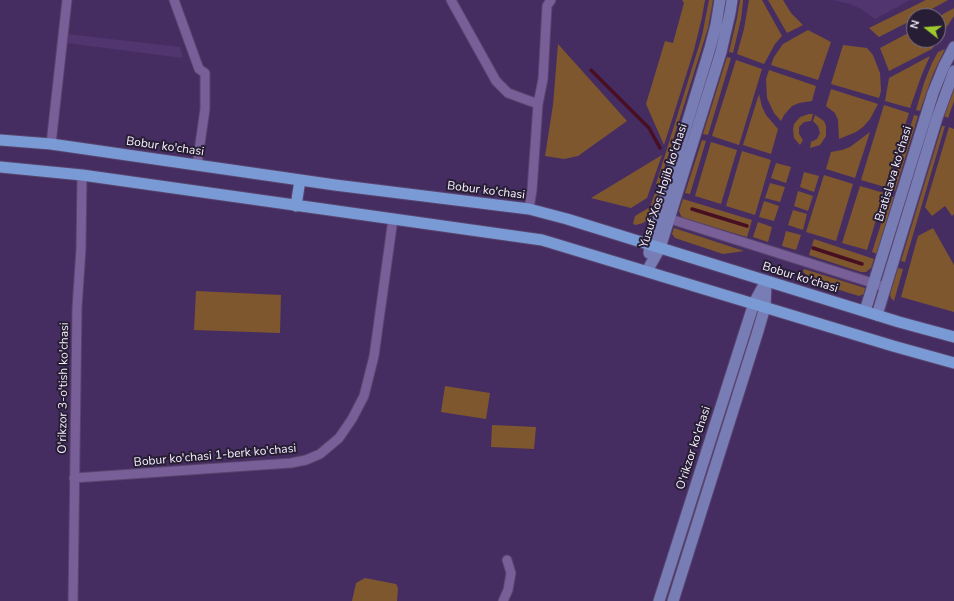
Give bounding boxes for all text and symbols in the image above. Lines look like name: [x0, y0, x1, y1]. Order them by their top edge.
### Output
north arrow: [906, 8, 946, 48]
text: N: [907, 19, 923, 31]
street label: Yusuf Xos Hojib ko'chasi: [637, 122, 691, 250]
street label: Bratislava ko'chasi: [873, 124, 915, 224]
street label: Bobur ko'chasi: [125, 134, 205, 160]
street label: Bobur ko'chasi: [446, 179, 526, 203]
street label: Bobur ko'chasi: [760, 260, 840, 296]
street label: O'rikzor 3-o'tish ko'chasi: [56, 322, 72, 454]
street label: O'rikzor ko'chasi: [674, 404, 714, 492]
street label: Bobur ko'chasi 1-berk ko'chasi: [133, 442, 297, 470]

